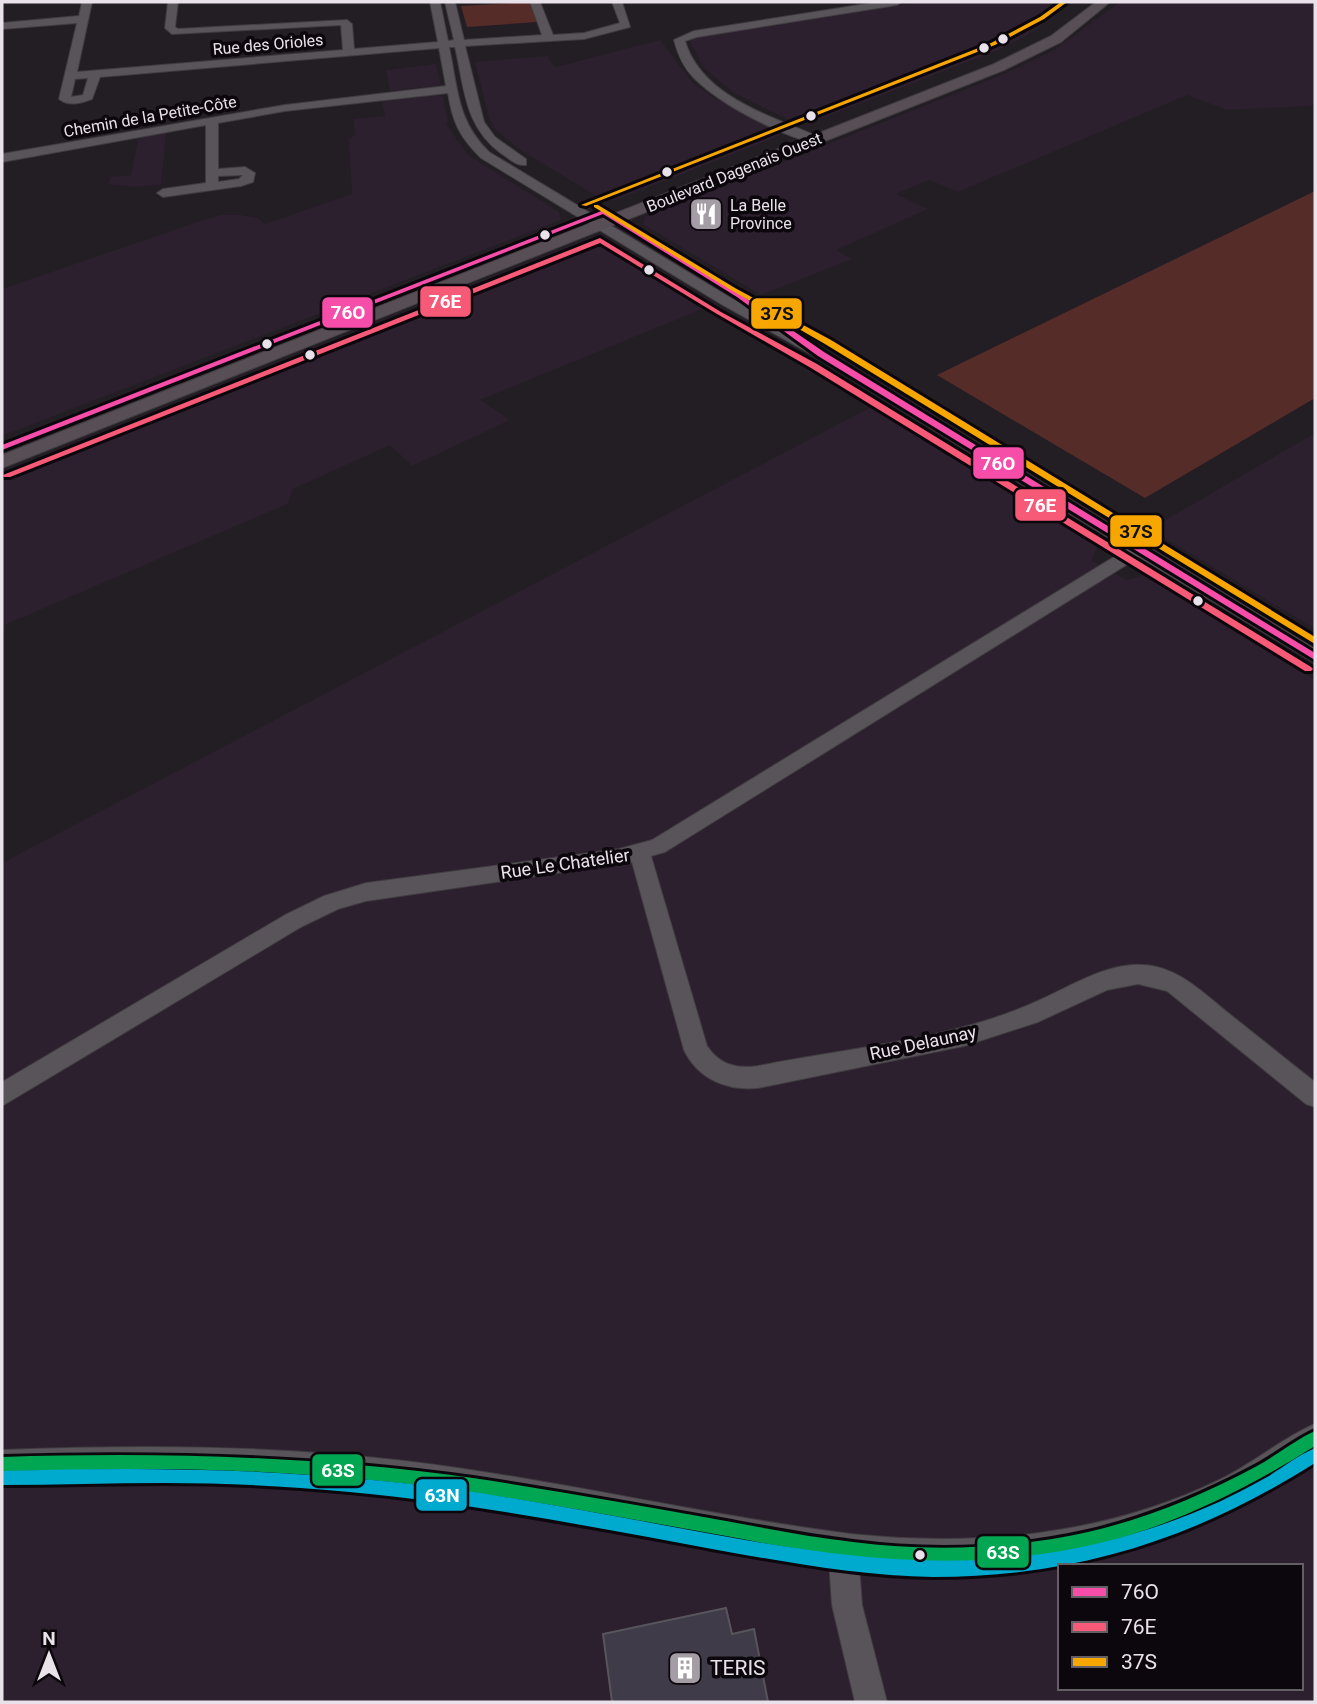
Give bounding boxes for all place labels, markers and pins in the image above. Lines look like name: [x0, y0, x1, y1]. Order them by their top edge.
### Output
unlabelled marker: [996, 32, 1010, 46]
unlabelled marker: [977, 41, 991, 55]
unlabelled marker: [804, 109, 818, 123]
unlabelled marker: [660, 165, 674, 179]
restaurant icon: La Belle Province: [687, 195, 725, 233]
place label: La Belle Province: [730, 196, 792, 233]
unlabelled marker: [538, 228, 552, 242]
unlabelled marker: [642, 263, 656, 277]
unlabelled marker: [260, 337, 274, 351]
unlabelled marker: [303, 348, 317, 362]
unlabelled marker: [1191, 594, 1205, 608]
unlabelled marker: [913, 1548, 927, 1562]
building icon: TERIS: [666, 1649, 704, 1687]
place label: TERIS: [710, 1656, 766, 1680]

